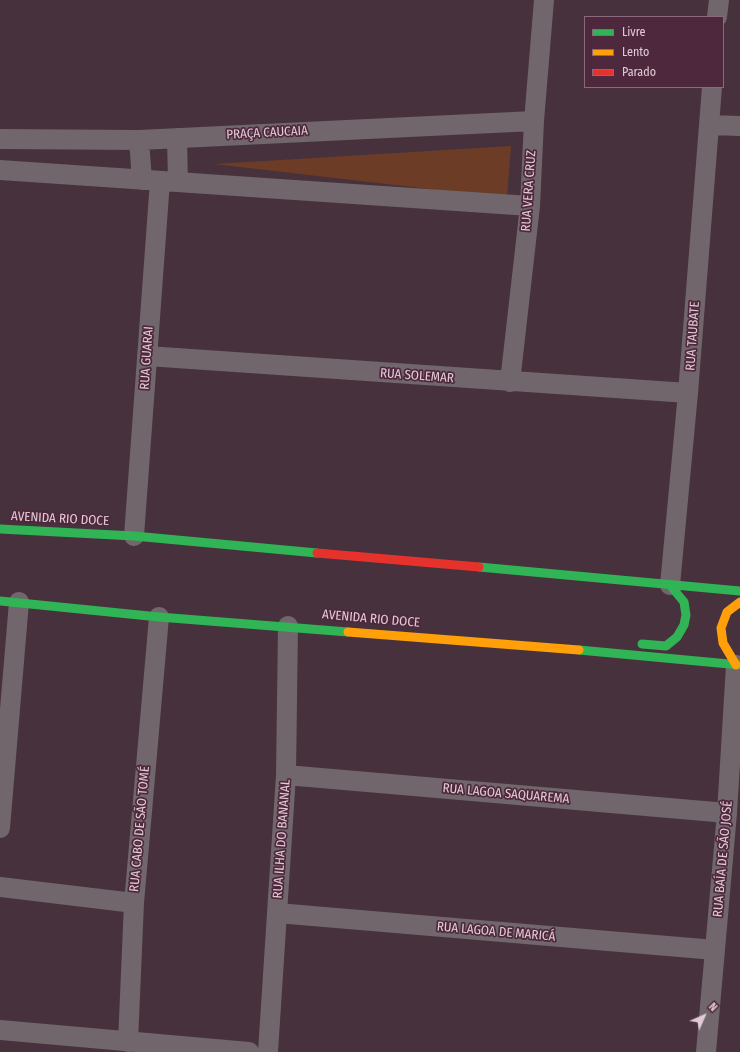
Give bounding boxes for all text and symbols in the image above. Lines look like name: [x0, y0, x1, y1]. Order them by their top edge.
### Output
legend: [584, 16, 724, 88]
text: Livre: [622, 25, 645, 39]
text: Lento: [622, 45, 649, 59]
text: Parado: [622, 65, 656, 79]
street label: PRAÇA CAUCAIA: [226, 123, 308, 143]
street label: RUA VERA CRUZ: [518, 150, 540, 232]
street label: RUA TAUBATE: [683, 301, 703, 371]
street label: RUA GUARAI: [137, 326, 157, 390]
street label: RUA SOLEMAR: [380, 366, 454, 386]
street label: AVENIDA RIO DOCE: [11, 509, 109, 529]
street label: AVENIDA RIO DOCE: [321, 607, 421, 631]
street label: RUA CABO DE SÃO TOMÉ: [127, 765, 153, 893]
street label: RUA ILHA DO BANANAL: [270, 779, 294, 899]
street label: RUA LAGOA SAQUAREMA: [442, 781, 570, 807]
street label: RUA BAÍA DE SÃO JOSÉ: [710, 800, 736, 918]
street label: RUA LAGOA DE MARICÁ: [436, 919, 556, 945]
north arrow: [684, 996, 724, 1036]
text: N: [706, 1000, 720, 1014]

